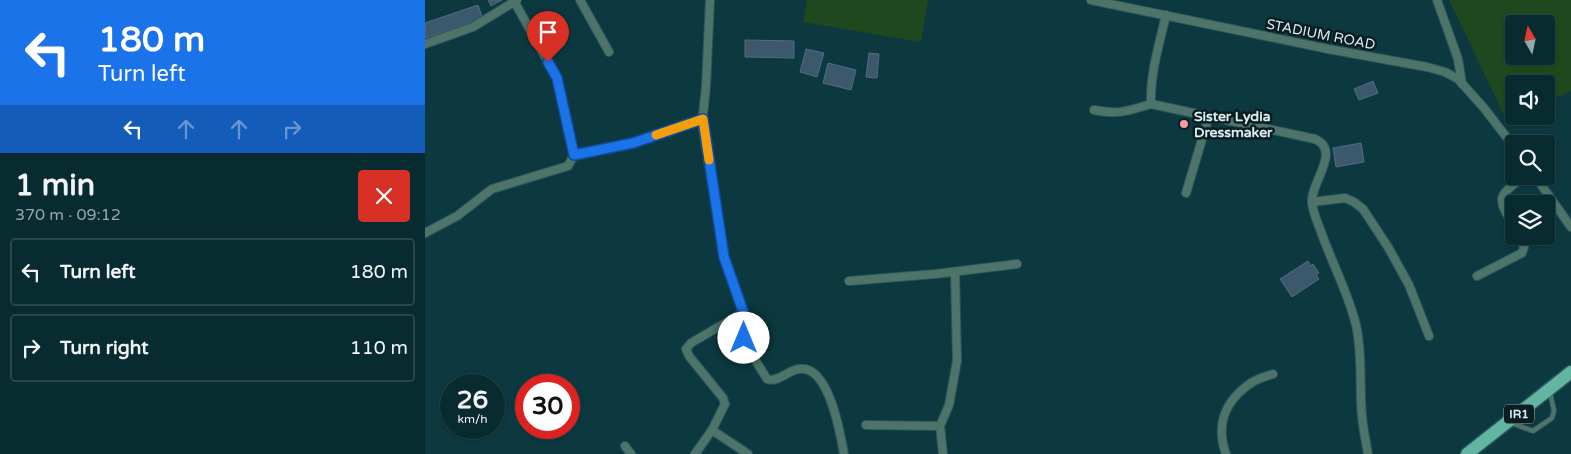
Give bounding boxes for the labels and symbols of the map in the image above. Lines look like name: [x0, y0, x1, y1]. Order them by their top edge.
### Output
pin: [527, 11, 569, 62]
north arrow: [1505, 15, 1555, 65]
street label: STADIUM ROAD: [1265, 16, 1377, 53]
place label: Sister Lydia Dressmaker: [1194, 108, 1273, 141]
marker: Sister Lydia Dressmaker: [1178, 118, 1190, 130]
position arrow: [717, 311, 769, 363]
speed limit sign: 30: [515, 374, 580, 439]
road number: IR1: [1504, 404, 1534, 424]

